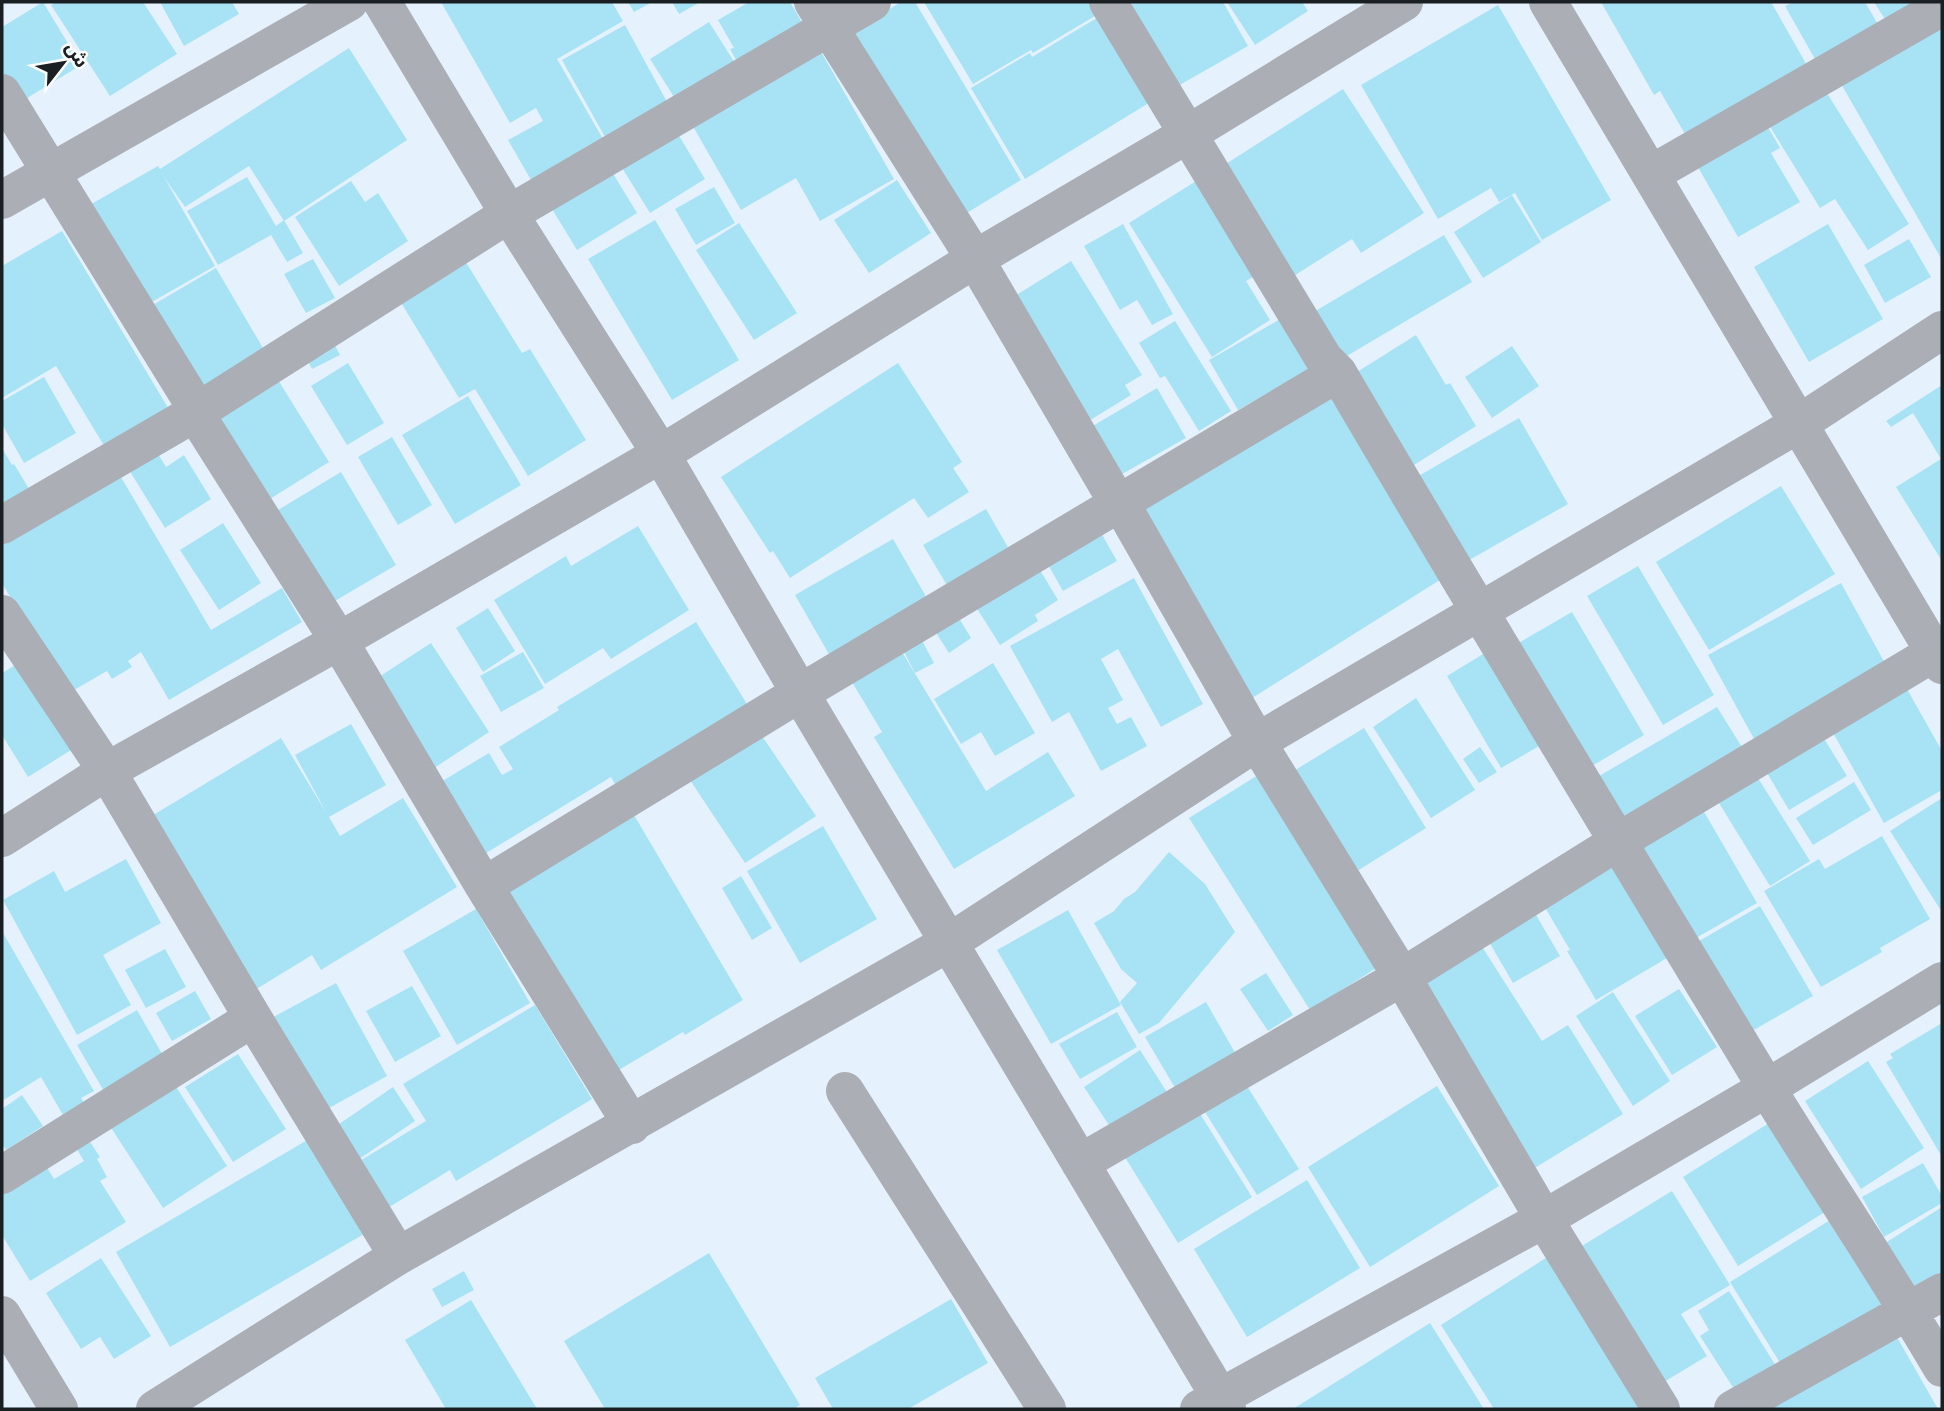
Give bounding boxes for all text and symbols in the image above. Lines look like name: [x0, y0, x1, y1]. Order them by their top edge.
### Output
north arrow: [28, 28, 98, 98]
text: ش: [61, 37, 94, 72]

